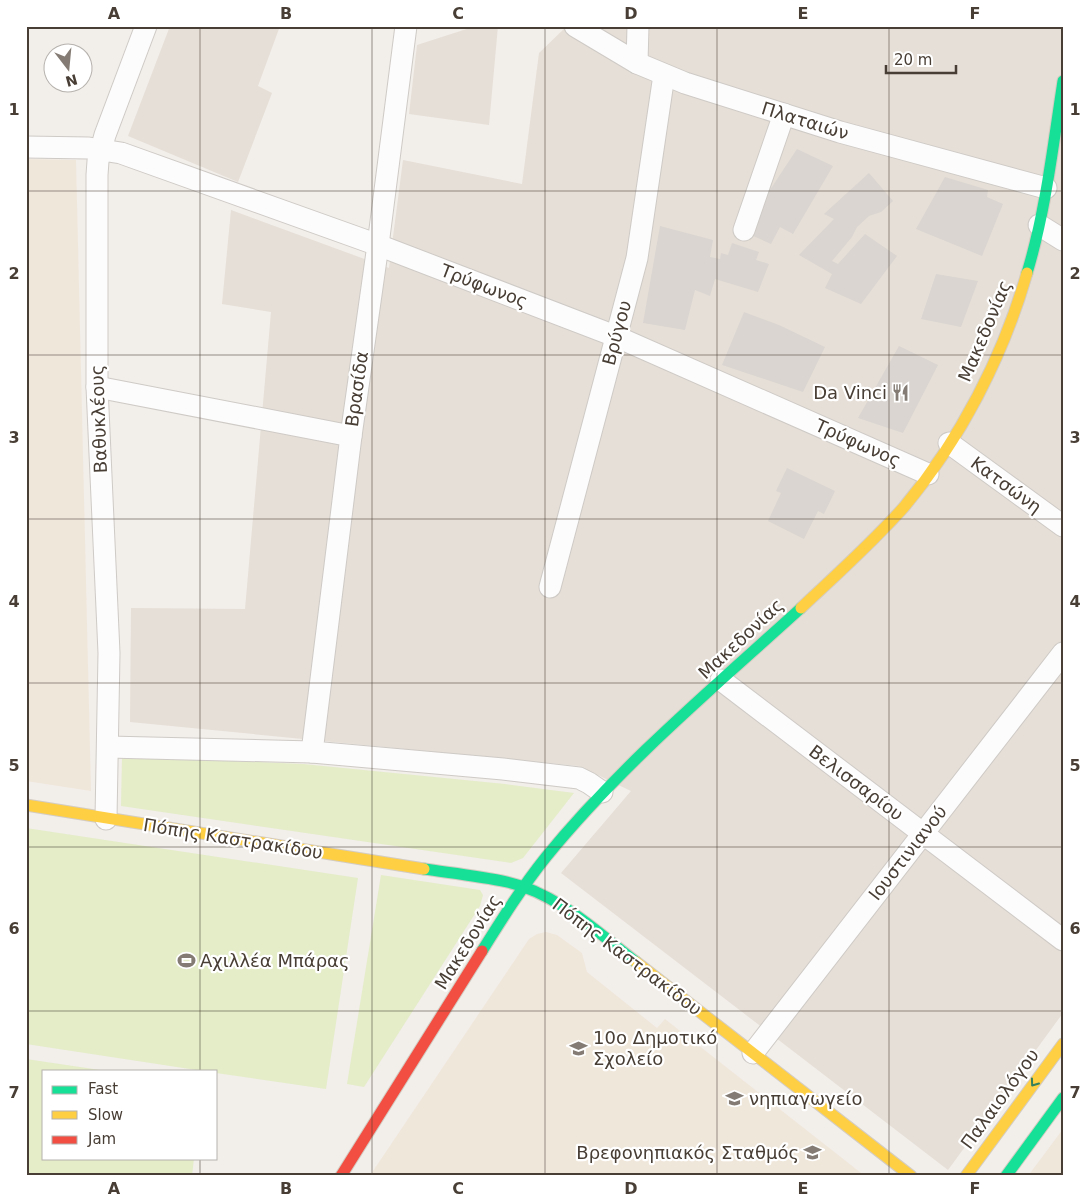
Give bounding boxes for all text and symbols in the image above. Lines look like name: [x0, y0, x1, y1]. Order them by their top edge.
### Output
text: A: [108, 4, 121, 23]
text: B: [280, 4, 292, 23]
text: C: [452, 4, 464, 23]
text: D: [624, 4, 638, 23]
text: E: [798, 4, 808, 23]
text: F: [970, 4, 980, 23]
north arrow: [42, 42, 92, 92]
scale bar: [886, 42, 956, 74]
text: 20 m: [894, 51, 932, 69]
text: N: [64, 71, 79, 90]
street label: Πλαταιών: [759, 97, 851, 144]
text: 1: [8, 100, 20, 119]
text: 1: [1069, 100, 1081, 119]
street label: Τρύφωνος: [437, 259, 531, 312]
text: 2: [8, 264, 20, 283]
text: 2: [1069, 264, 1081, 283]
street label: Μακεδονίας: [954, 277, 1015, 385]
street label: Βρύγου: [598, 298, 635, 368]
street label: Βρασίδα: [341, 350, 372, 428]
street label: Βαθυκλέους: [86, 364, 111, 474]
place label: Da Vinci: [813, 382, 887, 403]
restaurant icon: Da Vinci: [891, 383, 911, 403]
street label: Τρύφωνος: [811, 414, 904, 471]
text: 3: [8, 428, 20, 447]
text: 3: [1069, 428, 1081, 447]
street label: Κατσώνη: [967, 452, 1046, 517]
text: 4: [8, 592, 20, 611]
text: 4: [1069, 592, 1081, 611]
street label: Μακεδονίας: [694, 594, 787, 683]
street label: Βελισσαρίου: [805, 740, 908, 825]
text: 5: [8, 756, 20, 775]
text: 5: [1069, 756, 1081, 775]
street label: Ιουστινιανού: [864, 801, 951, 904]
street label: Πόπης Καστρακίδου: [142, 814, 324, 863]
street label: Μακεδονίας: [430, 890, 505, 993]
street label: Πόπης Καστρακίδου: [549, 894, 706, 1020]
text: 6: [8, 919, 20, 938]
text: 6: [1069, 919, 1081, 938]
place label: Αχιλλέα Μπάρας: [200, 950, 350, 971]
sports icon: Αχιλλέα Μπάρας: [176, 951, 196, 971]
place label: 10ο Δημοτικό Σχολείο: [593, 1027, 717, 1069]
school or university icon: 10ο Δημοτικό Σχολείο: [569, 1038, 589, 1058]
street label: Παλαιολόγου: [956, 1044, 1043, 1153]
legend: [42, 1070, 218, 1160]
one-way arrow: [1031, 1077, 1040, 1087]
text: Fast: [88, 1080, 118, 1098]
text: 7: [8, 1083, 20, 1102]
text: 7: [1069, 1083, 1081, 1102]
place label: νηπιαγωγείο: [749, 1088, 862, 1109]
school or university icon: νηπιαγωγείο: [725, 1089, 745, 1109]
text: Slow: [88, 1106, 123, 1124]
text: Jam: [87, 1130, 116, 1148]
place label: Βρεφονηπιακός Σταθμός: [576, 1142, 799, 1163]
school or university icon: Βρεφονηπιακός Σταθμός: [803, 1143, 823, 1163]
text: A: [108, 1179, 121, 1198]
text: B: [280, 1179, 292, 1198]
text: C: [452, 1179, 464, 1198]
text: D: [624, 1179, 638, 1198]
text: E: [798, 1179, 808, 1198]
text: F: [970, 1179, 980, 1198]

